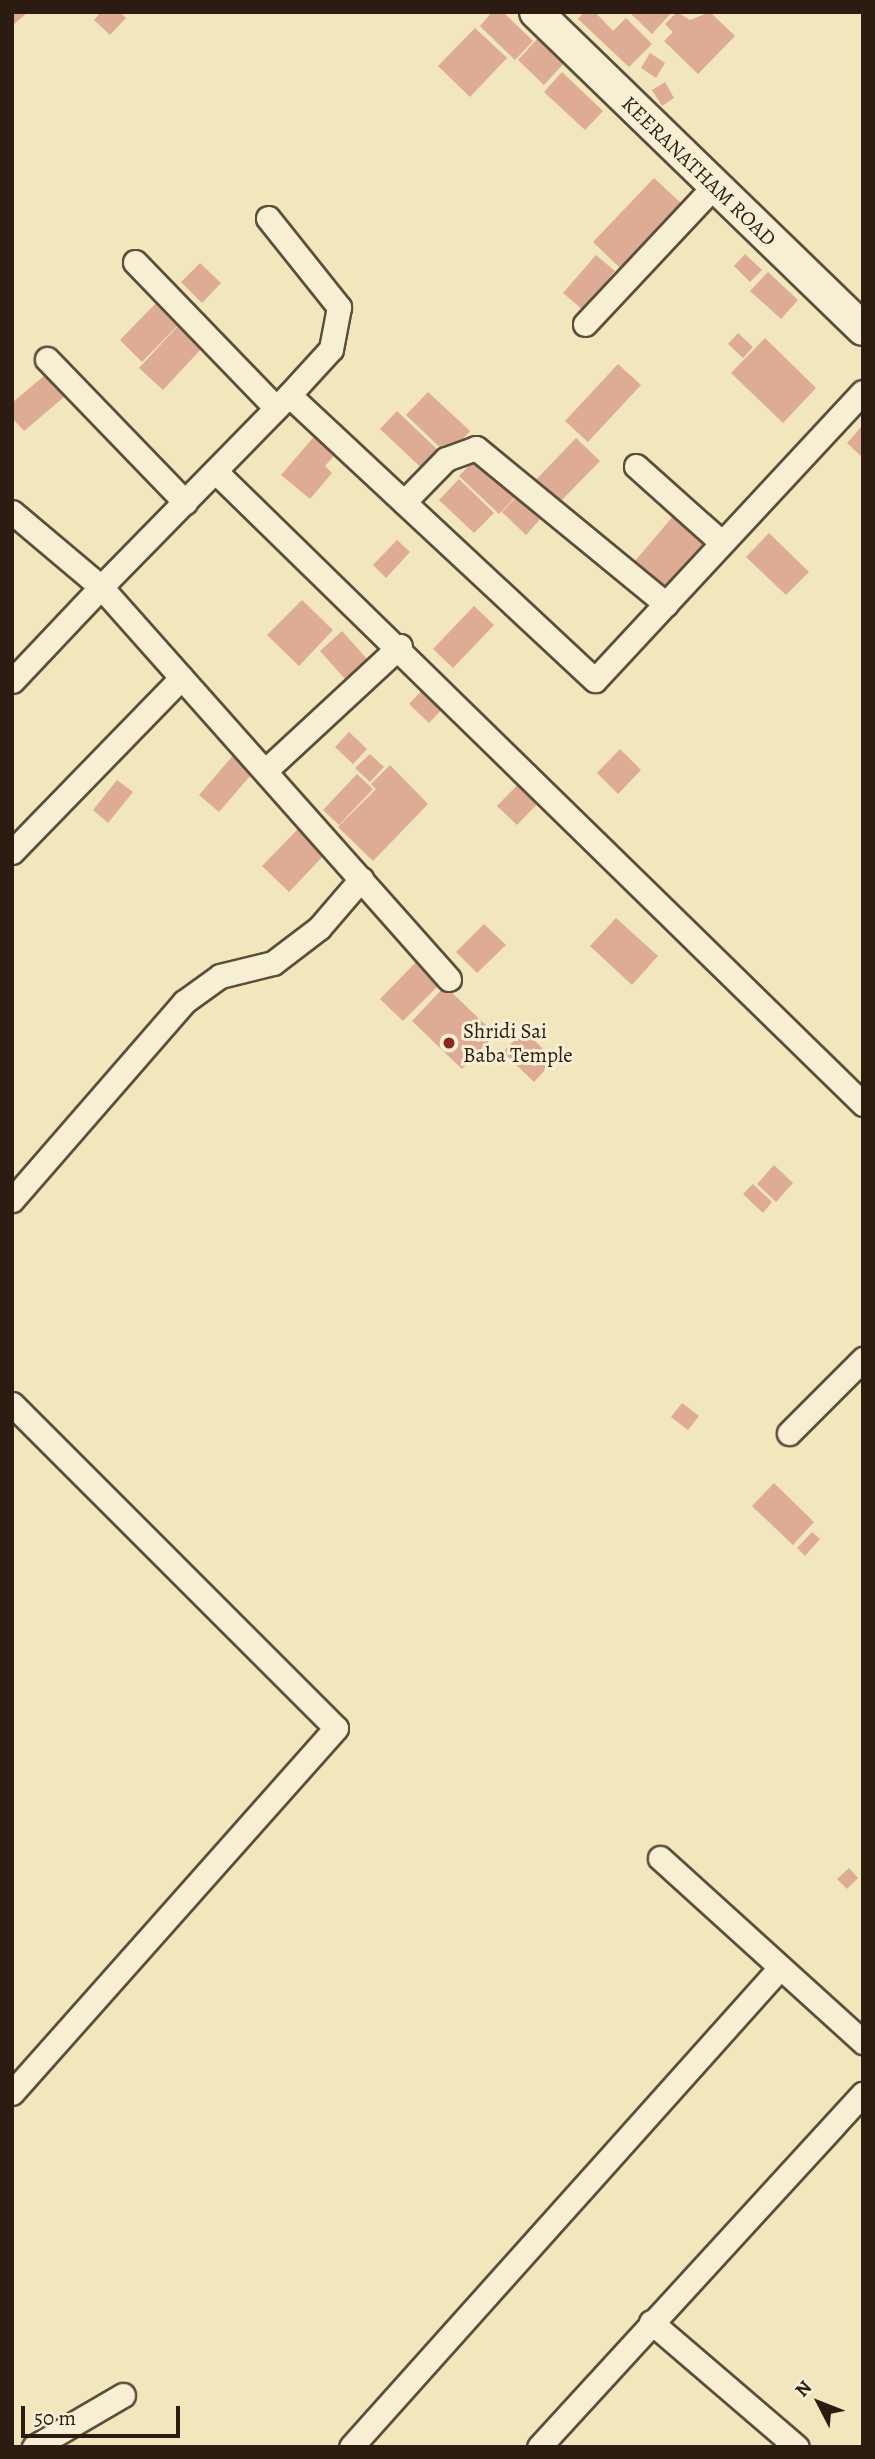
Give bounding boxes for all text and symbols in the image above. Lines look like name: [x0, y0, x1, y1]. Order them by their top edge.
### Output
street label: KEERANATHAM ROAD: [617, 91, 781, 251]
place label: Shridi Sai Baba Temple: [463, 1018, 573, 1068]
marker: Shridi Sai Baba Temple: [441, 1035, 457, 1051]
north arrow: [784, 2368, 854, 2438]
text: N: [789, 2375, 818, 2403]
scale bar: [24, 2392, 184, 2436]
text: 50 m: [34, 2404, 76, 2432]

